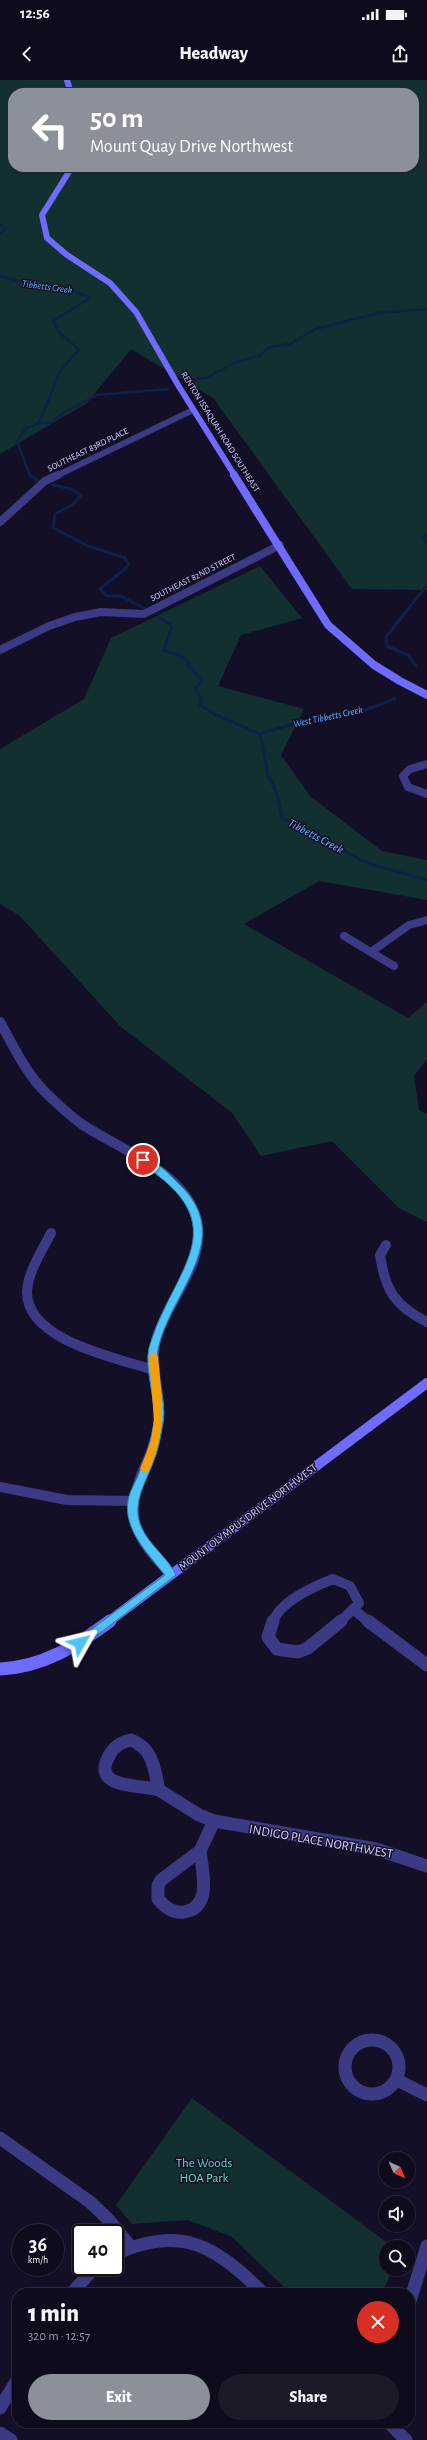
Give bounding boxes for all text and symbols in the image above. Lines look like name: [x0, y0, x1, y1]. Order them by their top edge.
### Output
text: 12:56: [20, 6, 50, 21]
icon: back: [16, 43, 38, 65]
icon: share: [389, 43, 411, 65]
text: Headway: [179, 45, 248, 63]
icon: left: [24, 104, 76, 156]
text: 50 m: [90, 105, 144, 133]
text: Mount Quay Drive Northwest: [90, 138, 293, 156]
water label: Tibbetts Creek: [21, 279, 73, 296]
street label: RENTON ISSAQUAH ROAD SOUTHEAST: [179, 370, 261, 494]
street label: SOUTHEAST 83RD PLACE: [46, 426, 130, 473]
street label: SOUTHEAST 82ND STREET: [149, 552, 237, 603]
water label: West Tibbetts Creek: [292, 705, 364, 729]
water label: Tibbetts Creek: [286, 816, 346, 856]
pin: [126, 1143, 160, 1177]
icon: arrive: [132, 1149, 154, 1171]
street label: MOUNT OLYMPUS DRIVE NORTHWEST: [177, 1461, 320, 1572]
position arrow: [59, 1622, 101, 1664]
street label: INDIGO PLACE NORTHWEST: [248, 1823, 395, 1861]
north arrow: [379, 2152, 415, 2188]
map controls: [379, 2152, 415, 2276]
park label: The Woods HOA Park: [176, 2157, 232, 2185]
button: sound: [379, 2196, 415, 2232]
speed limit sign: 40: [72, 2224, 124, 2276]
text: 36: [29, 2235, 47, 2255]
button: search: [379, 2240, 415, 2276]
text: km/h: [28, 2255, 48, 2265]
button: close: [357, 2301, 399, 2343]
text: 1 min: [28, 2302, 79, 2326]
text: 320 m · 12:57: [28, 2330, 90, 2343]
button: Exit: [28, 2374, 210, 2420]
button: Share: [218, 2374, 399, 2420]

